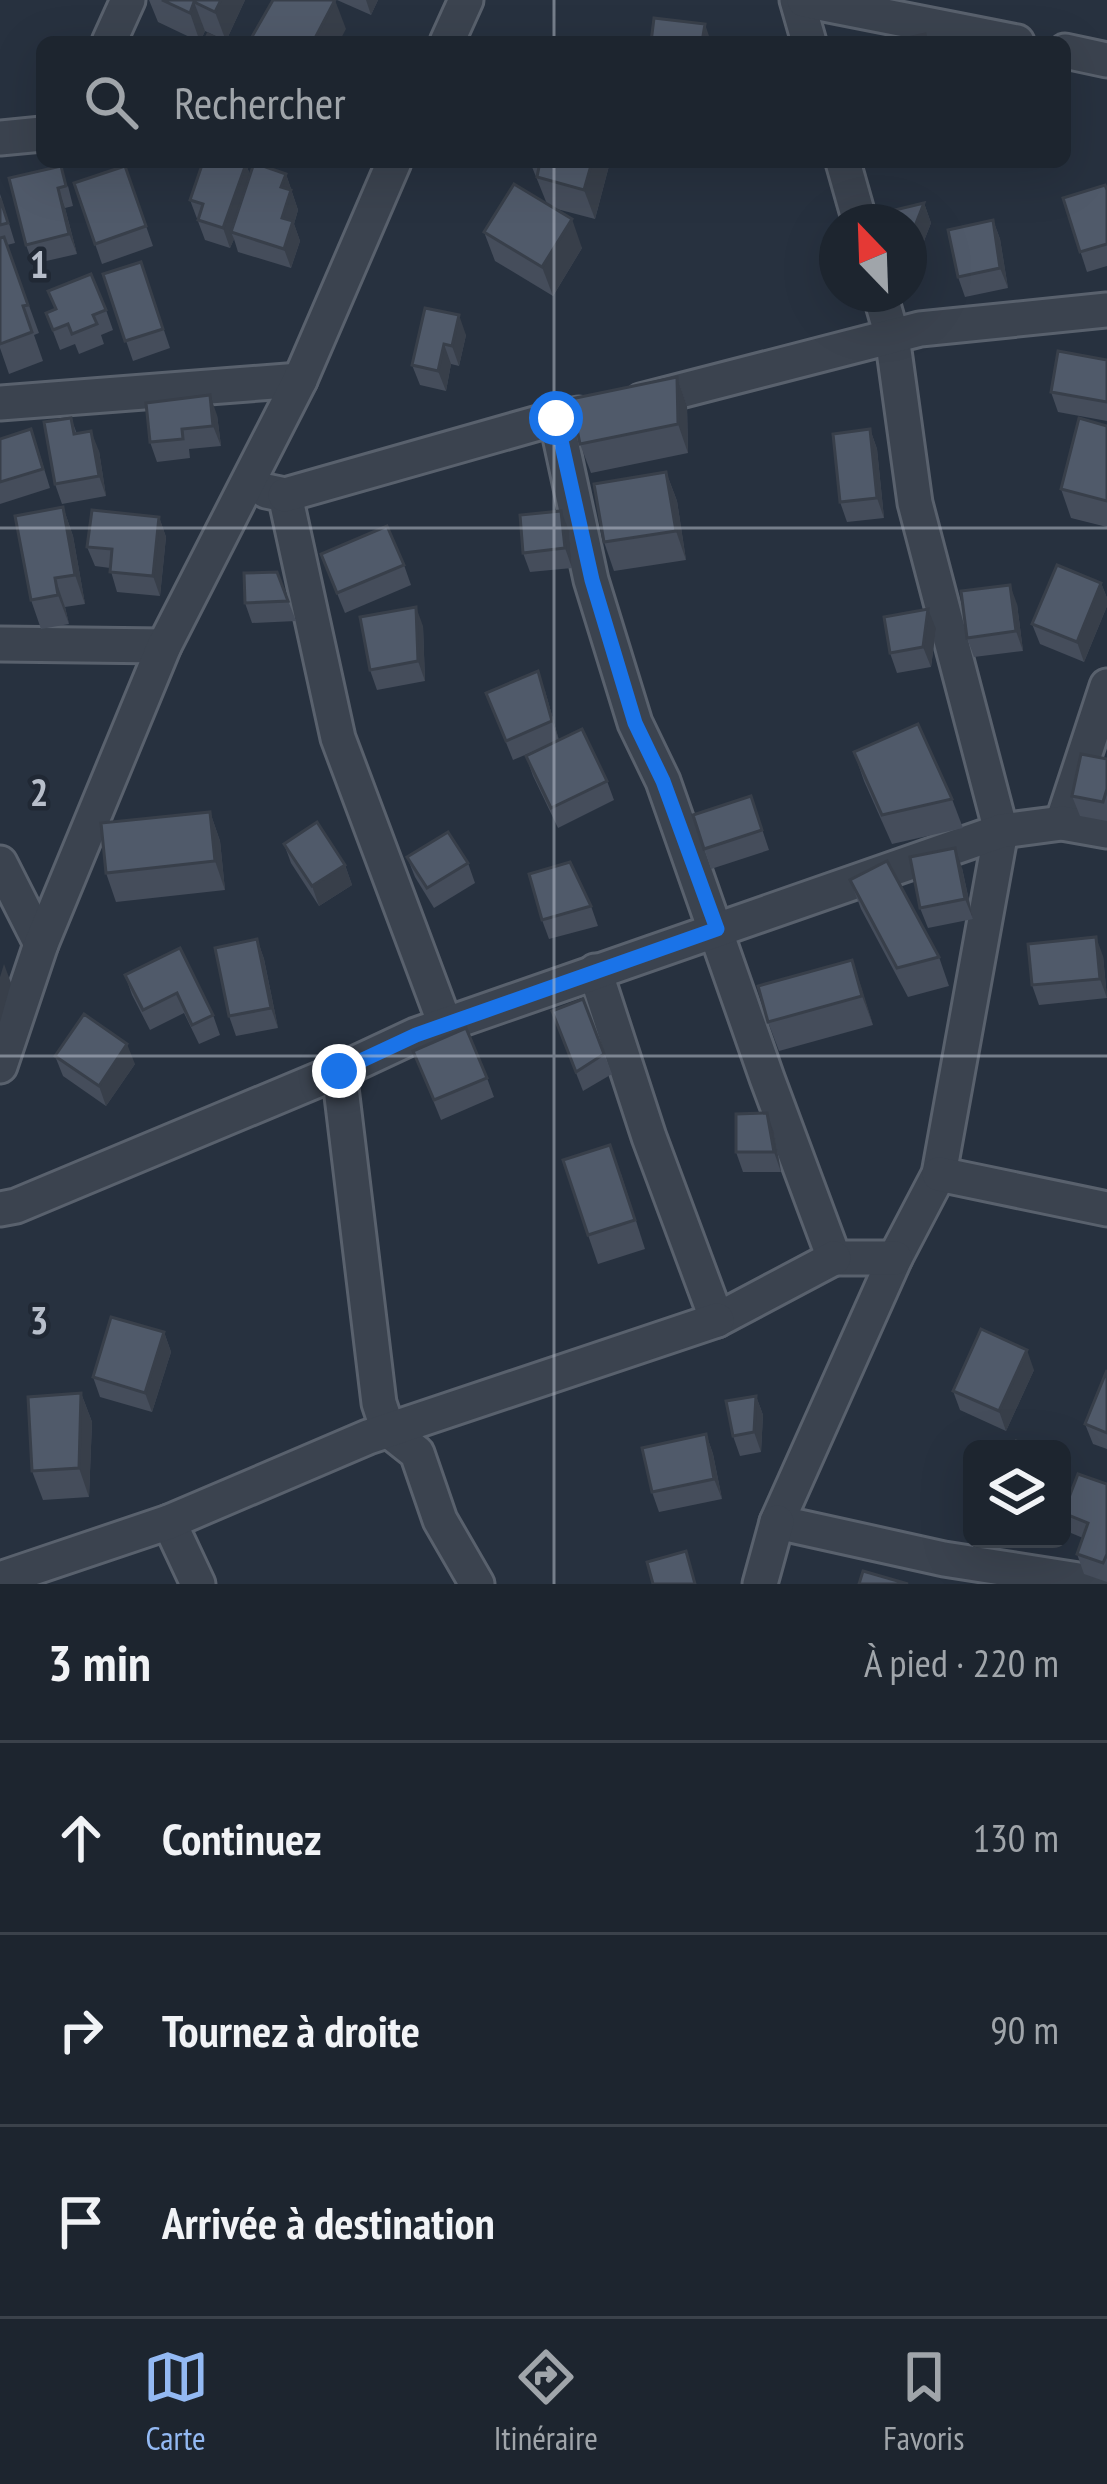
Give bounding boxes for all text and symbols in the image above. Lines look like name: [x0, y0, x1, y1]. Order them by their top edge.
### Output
search box: [36, 36, 1071, 168]
icon: search: [78, 69, 144, 135]
text: Rechercher: [174, 73, 346, 131]
north arrow: [819, 204, 927, 312]
text: 1: [30, 238, 48, 289]
route start: [529, 391, 583, 445]
text: 2: [30, 766, 48, 817]
route end: [312, 1044, 366, 1098]
text: 3: [30, 1294, 48, 1345]
map controls: [963, 1440, 1071, 1548]
button: layers: [963, 1440, 1071, 1548]
text: 3 min: [48, 1629, 151, 1695]
text: À pied · 220 m: [864, 1637, 1059, 1688]
icon: ahead: [48, 1805, 114, 1871]
text: Continuez: [162, 1809, 321, 1867]
text: 130 m: [973, 1812, 1059, 1863]
icon: right: [48, 1997, 114, 2063]
text: Tournez à droite: [162, 2001, 420, 2059]
text: 90 m: [990, 2004, 1059, 2055]
icon: arrive: [48, 2189, 114, 2255]
text: Arrivée à destination: [162, 2193, 495, 2251]
tab: Carte: [143, 2344, 209, 2459]
tab: Itinéraire: [494, 2344, 598, 2459]
tab: Favoris: [883, 2344, 964, 2459]

